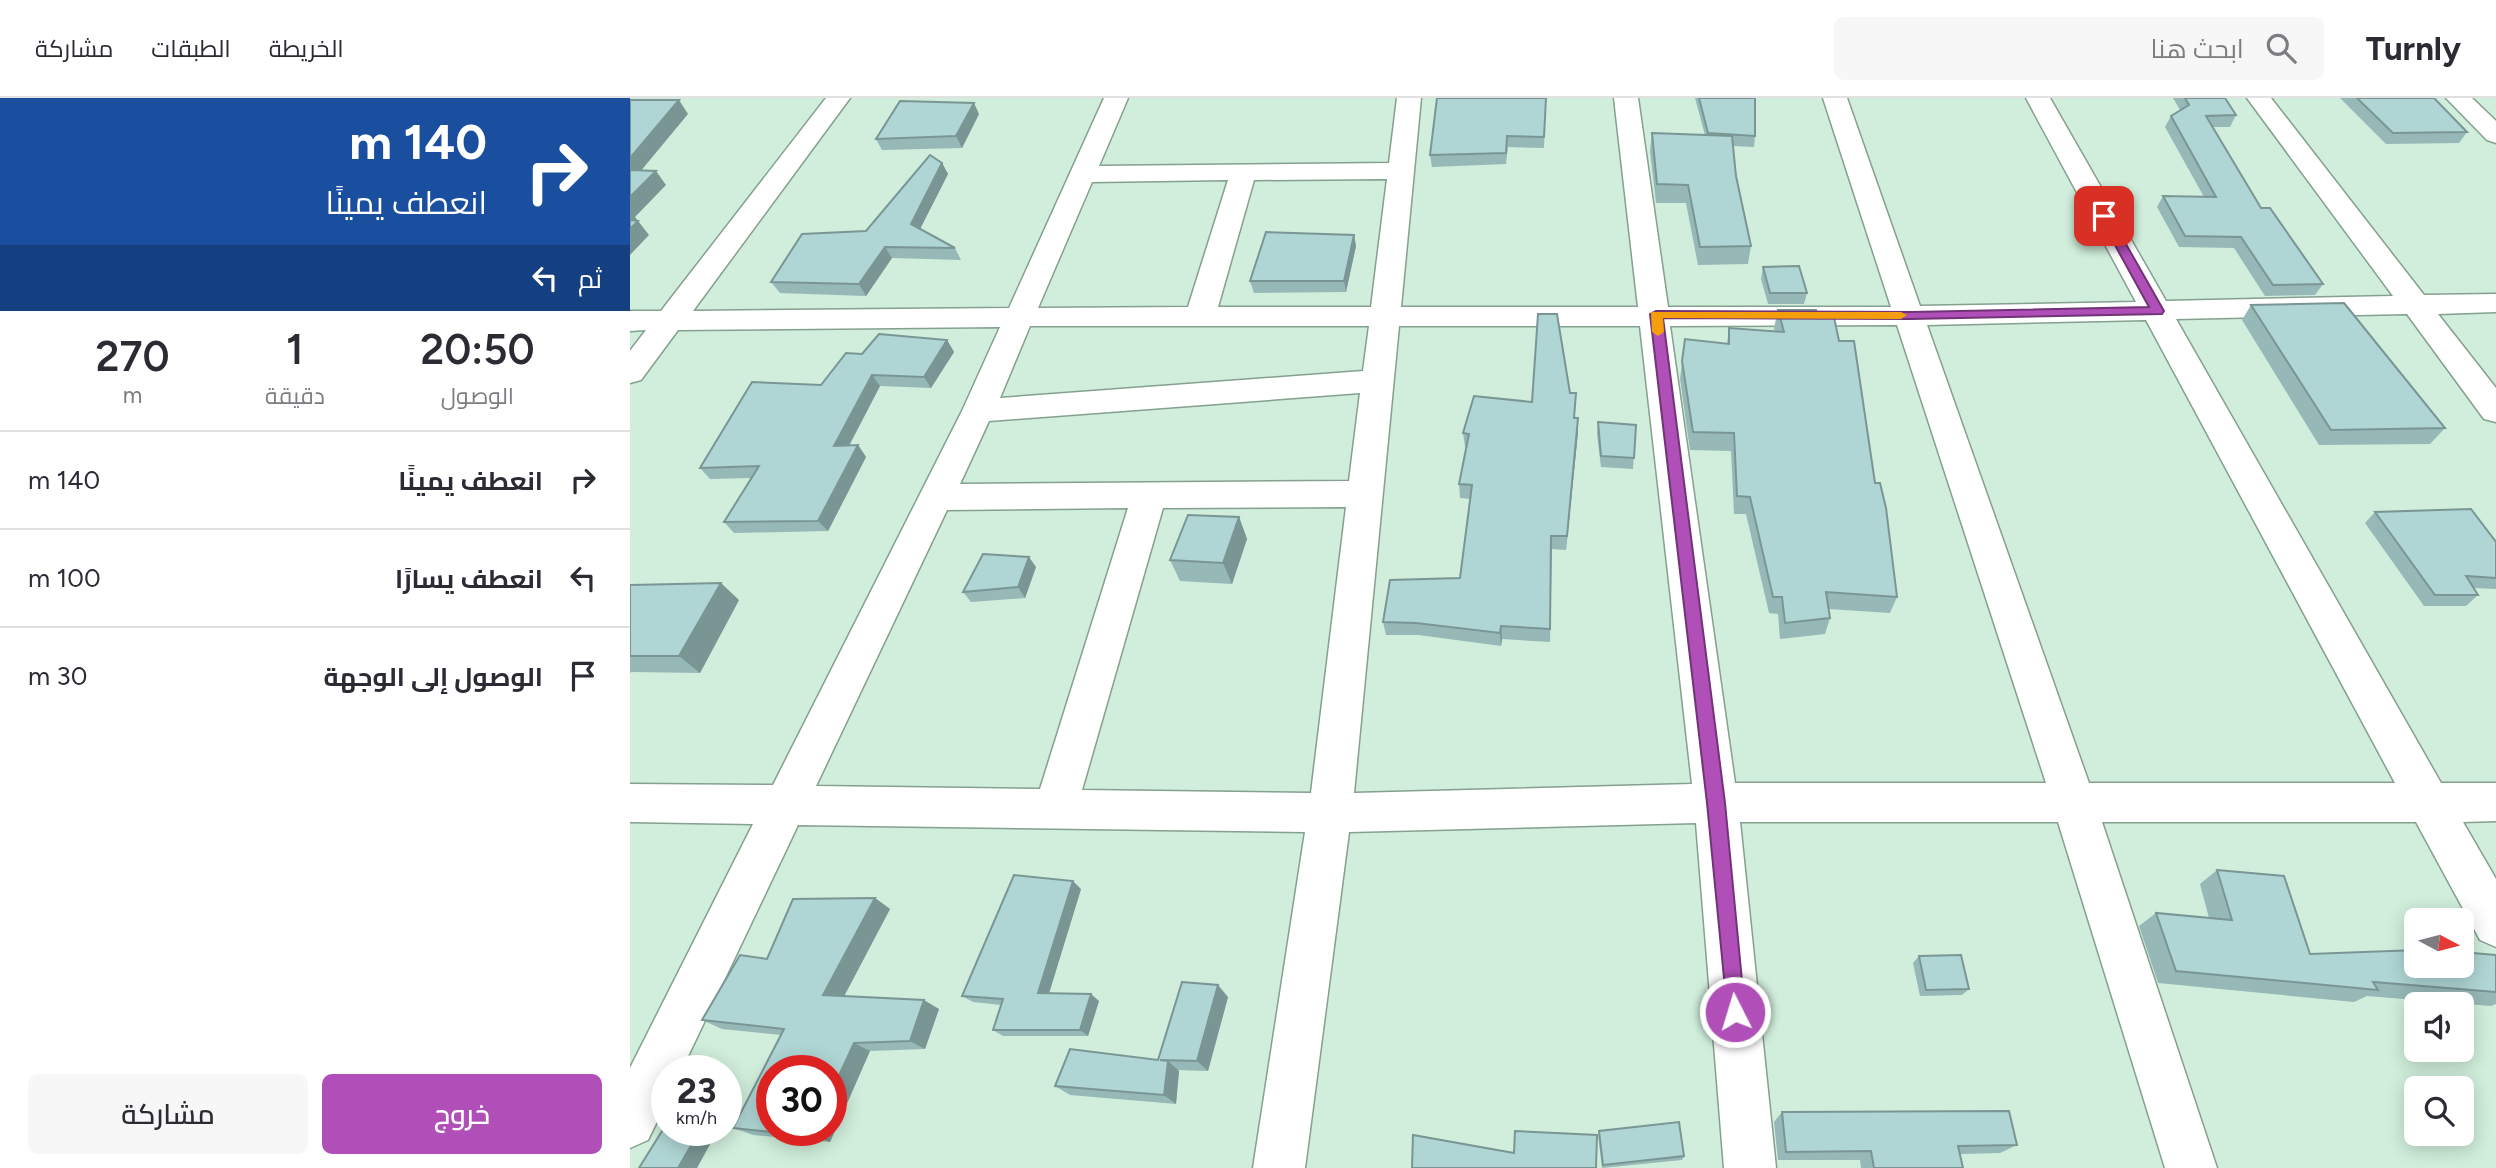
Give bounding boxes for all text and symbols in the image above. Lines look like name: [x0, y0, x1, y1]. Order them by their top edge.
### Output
search box: [1834, 17, 2324, 80]
icon: search: [2262, 29, 2300, 67]
text: Turnly: [2366, 29, 2461, 68]
text: ابحث هنا: [2151, 33, 2244, 65]
text: مشاركة: [35, 34, 113, 63]
text: الطبقات: [151, 34, 231, 63]
text: الخريطة: [269, 34, 344, 63]
text: 140 m: [349, 112, 487, 171]
icon: right: [511, 126, 602, 217]
text: انعطف يمينًا: [325, 184, 487, 222]
pin: [2074, 186, 2134, 246]
icon: arrive: [2085, 197, 2123, 235]
icon: left: [526, 259, 564, 297]
text: ثم: [578, 263, 602, 295]
text: 1: [286, 324, 304, 375]
text: 20:50: [420, 324, 535, 375]
text: 270: [95, 331, 170, 382]
text: m: [123, 381, 142, 409]
text: دقيقة: [265, 382, 325, 410]
text: الوصول: [441, 382, 514, 410]
icon: right: [564, 461, 602, 499]
text: 140 m: [28, 464, 100, 496]
text: انعطف يمينًا: [398, 465, 543, 497]
icon: left: [564, 559, 602, 597]
text: 100 m: [28, 562, 101, 594]
text: انعطف يسارًا: [395, 563, 543, 595]
icon: arrive: [564, 657, 602, 695]
text: 30 m: [28, 660, 87, 692]
text: الوصول إلى الوجهة: [323, 661, 543, 693]
north arrow: [2404, 908, 2474, 978]
map controls: [2404, 908, 2474, 1146]
position arrow: [1698, 975, 1772, 1049]
button: sound: [2404, 992, 2474, 1062]
speed limit sign: 30: [756, 1055, 847, 1146]
text: 23: [677, 1070, 716, 1112]
button: مشاركة: [28, 1074, 308, 1154]
button: خروج: [322, 1074, 602, 1154]
button: search: [2404, 1076, 2474, 1146]
text: km/h: [676, 1107, 717, 1129]

